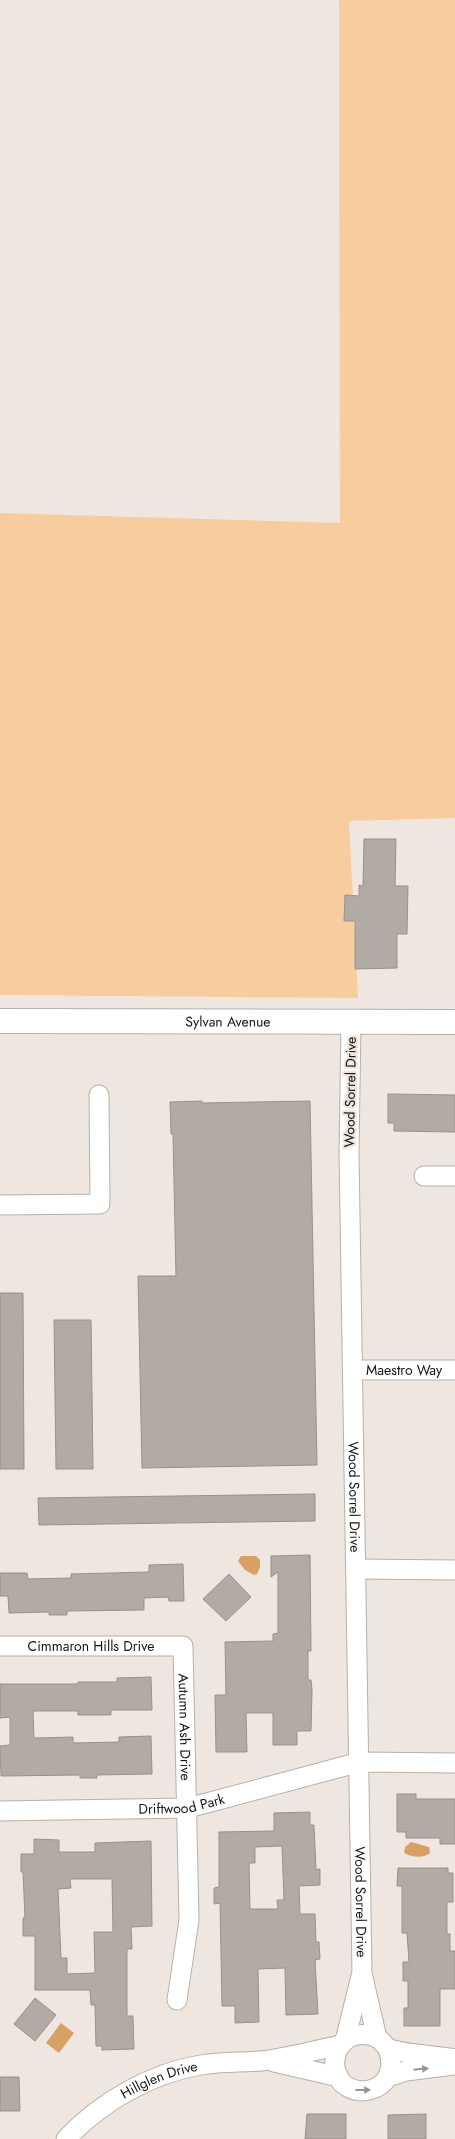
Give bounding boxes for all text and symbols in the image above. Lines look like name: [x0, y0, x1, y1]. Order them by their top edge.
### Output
street label: Sylvan Avenue: [185, 1011, 271, 1032]
street label: Wood Sorrel Drive: [339, 1036, 361, 1148]
street label: Maestro Way: [366, 1360, 443, 1380]
street label: Wood Sorrel Drive: [344, 1441, 365, 1552]
street label: Cimmaron Hills Drive: [28, 1636, 154, 1656]
street label: Autumn Ash Drive: [174, 1673, 196, 1781]
street label: Driftwood Park: [138, 1788, 228, 1819]
street label: Wood Sorrel Drive: [350, 1846, 372, 1957]
street label: Hillglen Drive: [117, 2056, 199, 2103]
one-way arrow: [413, 2065, 429, 2073]
one-way arrow: [355, 2086, 371, 2094]

